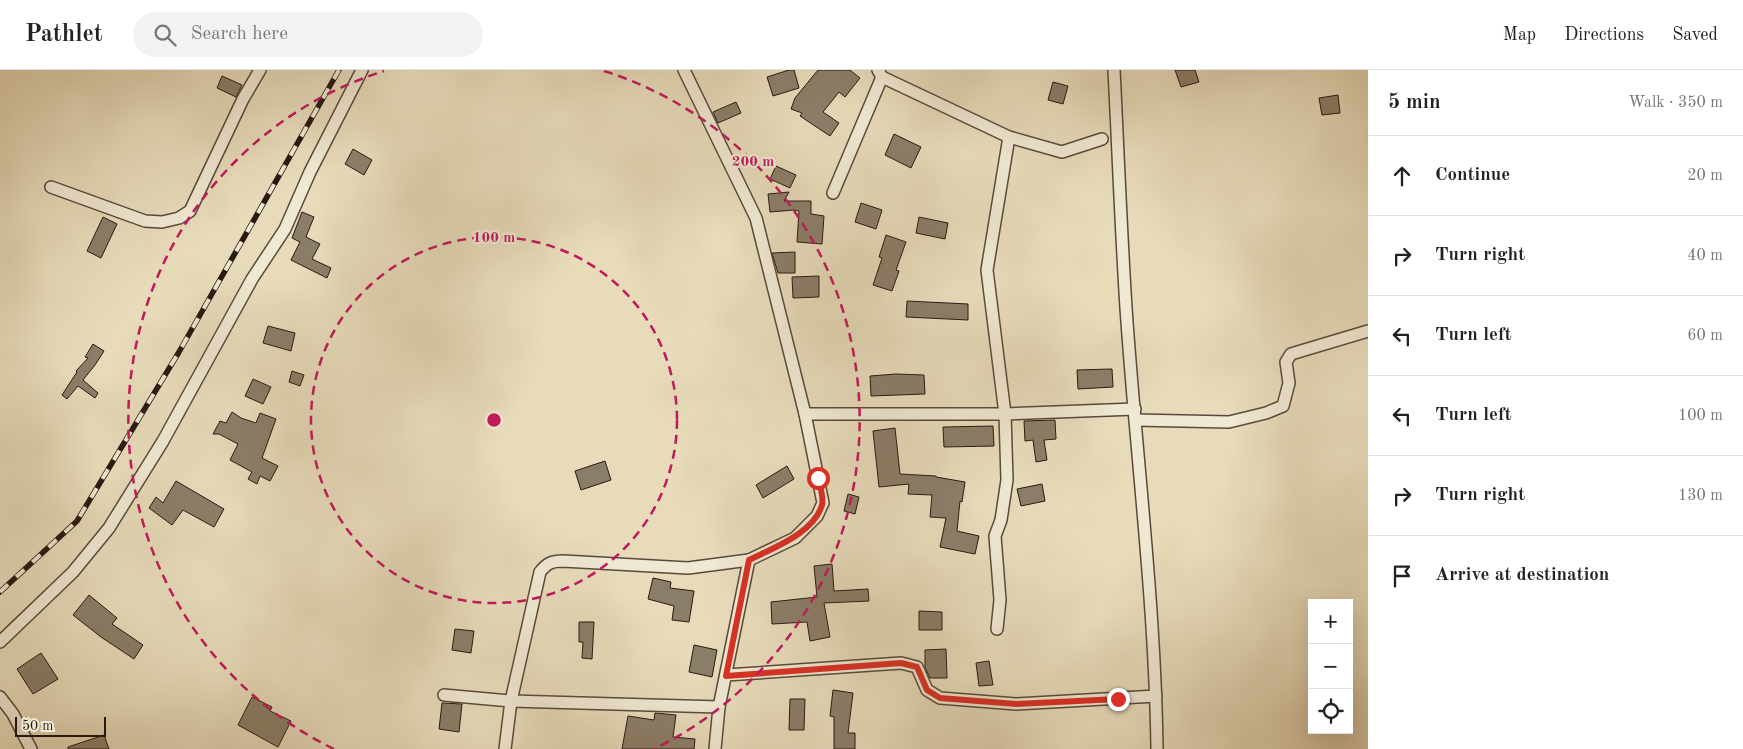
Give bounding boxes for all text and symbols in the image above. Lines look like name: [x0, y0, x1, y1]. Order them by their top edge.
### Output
search box: [133, 12, 483, 57]
icon: search: [151, 21, 179, 49]
text: Pathlet: [25, 23, 103, 47]
text: Search here: [191, 25, 288, 44]
text: Map: [1503, 26, 1536, 44]
text: Directions: [1564, 26, 1644, 44]
text: Saved: [1672, 26, 1718, 44]
text: 5 min: [1388, 92, 1441, 113]
text: Walk · 350 m: [1628, 95, 1723, 111]
text: 200 m: [732, 155, 774, 170]
icon: ahead: [1388, 162, 1416, 190]
text: Continue: [1435, 166, 1510, 185]
text: 20 m: [1687, 168, 1723, 184]
text: 100 m: [473, 231, 515, 246]
icon: right: [1388, 242, 1416, 270]
text: Turn right: [1435, 246, 1525, 265]
text: 40 m: [1687, 248, 1723, 264]
icon: left: [1388, 322, 1416, 350]
text: Turn left: [1435, 326, 1512, 345]
text: 60 m: [1687, 328, 1723, 344]
icon: left: [1388, 402, 1416, 430]
text: Turn left: [1435, 406, 1512, 425]
text: 100 m: [1678, 408, 1723, 424]
centre of rings: [485, 411, 503, 429]
route start: [807, 467, 830, 490]
icon: right: [1388, 482, 1416, 510]
text: Turn right: [1435, 486, 1525, 505]
text: 130 m: [1678, 488, 1723, 504]
icon: arrive: [1388, 562, 1416, 590]
text: Arrive at destination: [1435, 566, 1609, 585]
map controls: [1308, 599, 1353, 734]
button: +: [1308, 599, 1353, 644]
button: −: [1308, 644, 1353, 689]
route end: [1107, 688, 1130, 711]
button: locate: [1308, 689, 1353, 734]
scale bar: [15, 714, 106, 737]
text: 50 m: [22, 719, 53, 733]

